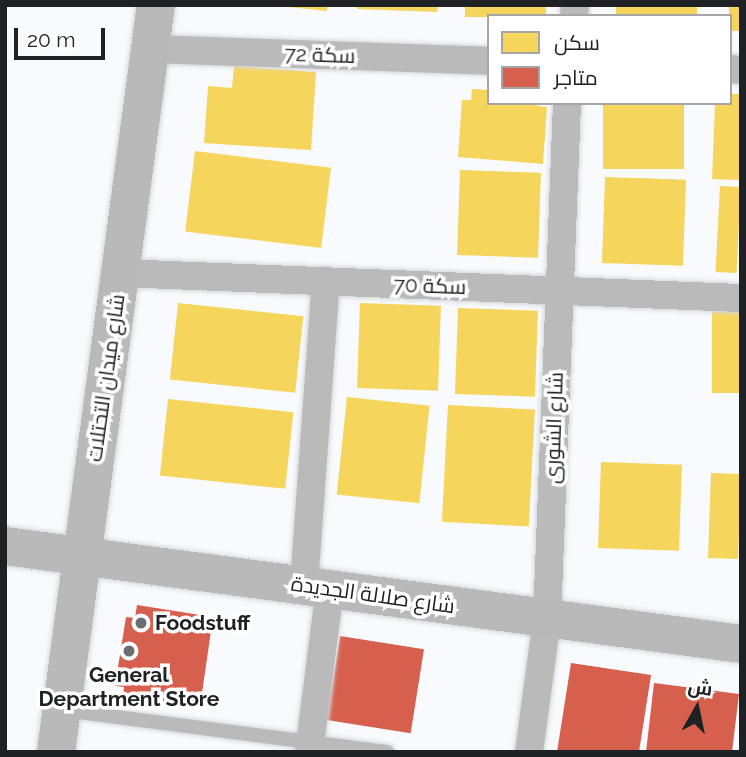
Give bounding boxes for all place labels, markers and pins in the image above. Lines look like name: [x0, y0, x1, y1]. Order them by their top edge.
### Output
place label: Foodstuff: [155, 610, 250, 636]
marker: Foodstuff: [133, 615, 149, 631]
marker: General Department Store: [121, 643, 137, 659]
place label: General Department Store: [39, 662, 219, 712]

